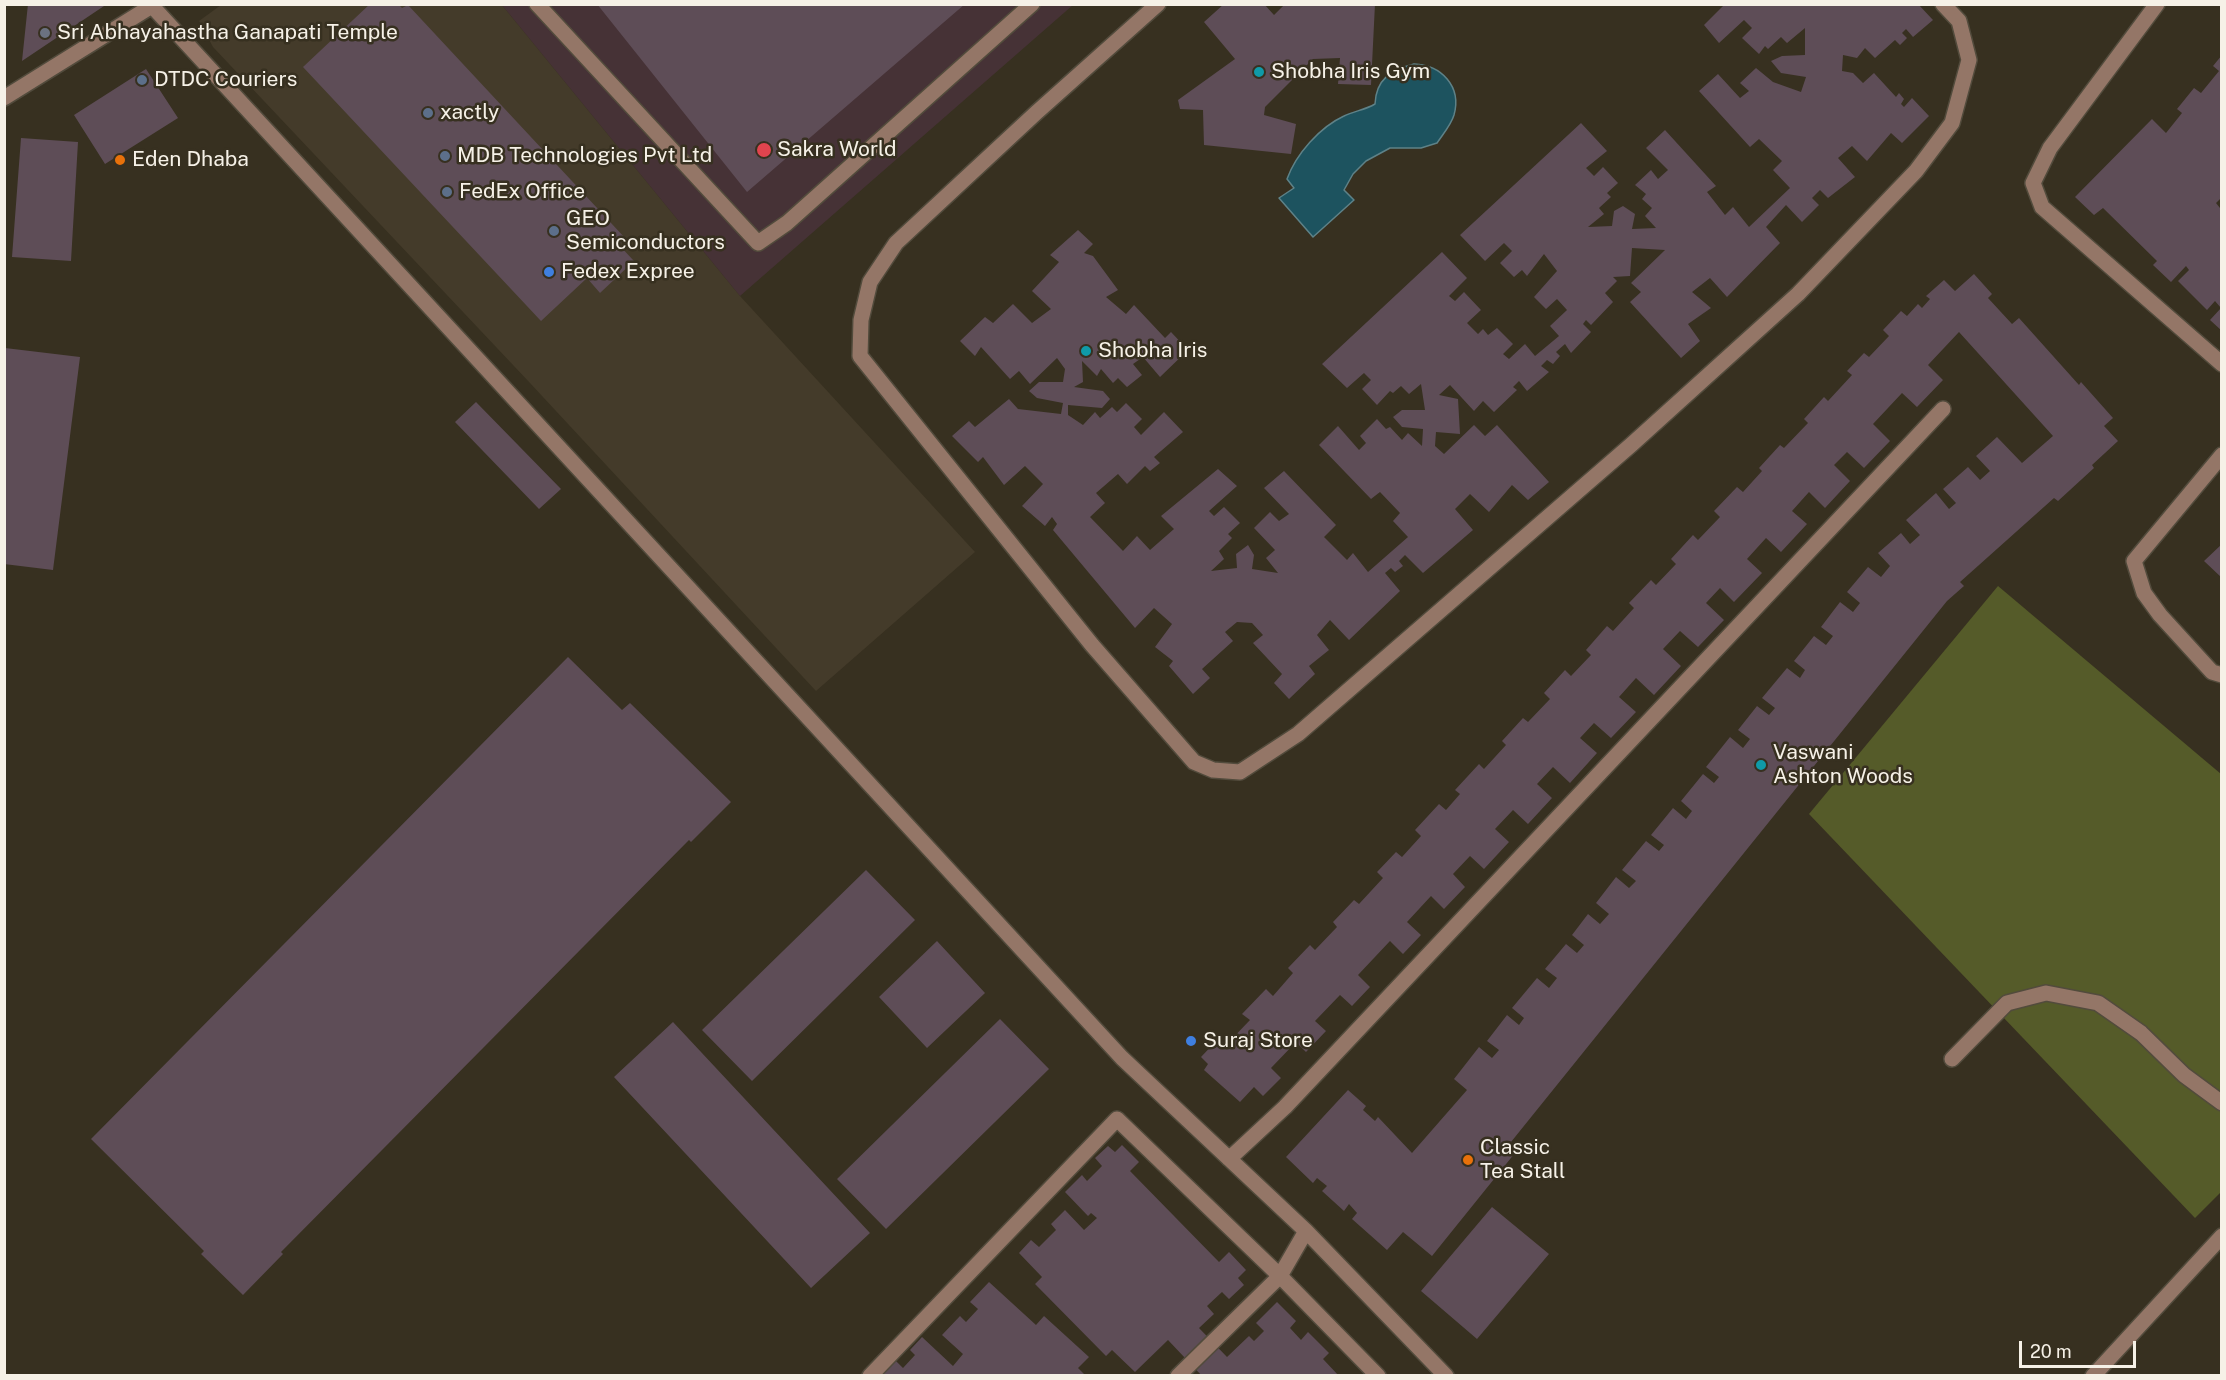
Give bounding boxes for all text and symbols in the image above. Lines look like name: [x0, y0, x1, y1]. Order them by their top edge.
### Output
place label: Sri Abhayahastha Ganapati Temple: [57, 20, 398, 46]
marker: Sri Abhayahastha Ganapati Temple: [38, 26, 52, 40]
place label: Shobha Iris Gym: [1271, 59, 1430, 85]
marker: Shobha Iris Gym: [1252, 65, 1266, 79]
place label: DTDC Couriers: [154, 67, 297, 93]
marker: DTDC Couriers: [135, 73, 149, 87]
place label: xactly: [440, 100, 499, 126]
marker: xactly: [421, 106, 435, 120]
place label: Sakra World: [777, 137, 896, 163]
marker: Sakra World: [755, 141, 773, 159]
place label: MDB Technologies Pvt Ltd: [457, 143, 712, 169]
place label: Eden Dhaba: [132, 147, 249, 173]
marker: MDB Technologies Pvt Ltd: [438, 149, 452, 163]
marker: Eden Dhaba: [113, 153, 127, 167]
place label: FedEx Office: [459, 179, 585, 205]
marker: FedEx Office: [440, 185, 454, 199]
place label: GEO Semiconductors: [566, 206, 725, 256]
marker: GEO Semiconductors: [547, 224, 561, 238]
place label: Fedex Expree: [561, 259, 695, 285]
marker: Fedex Expree: [542, 265, 556, 279]
place label: Shobha Iris: [1098, 338, 1207, 364]
marker: Shobha Iris: [1079, 344, 1093, 358]
place label: Vaswani Ashton Woods: [1773, 740, 1913, 790]
marker: Vaswani Ashton Woods: [1754, 758, 1768, 772]
place label: Suraj Store: [1203, 1028, 1313, 1054]
marker: Suraj Store: [1184, 1034, 1198, 1048]
place label: Classic Tea Stall: [1480, 1135, 1565, 1185]
marker: Classic Tea Stall: [1461, 1153, 1475, 1167]
scale bar: [2022, 1329, 2139, 1367]
text: 20 m: [2030, 1341, 2072, 1362]

